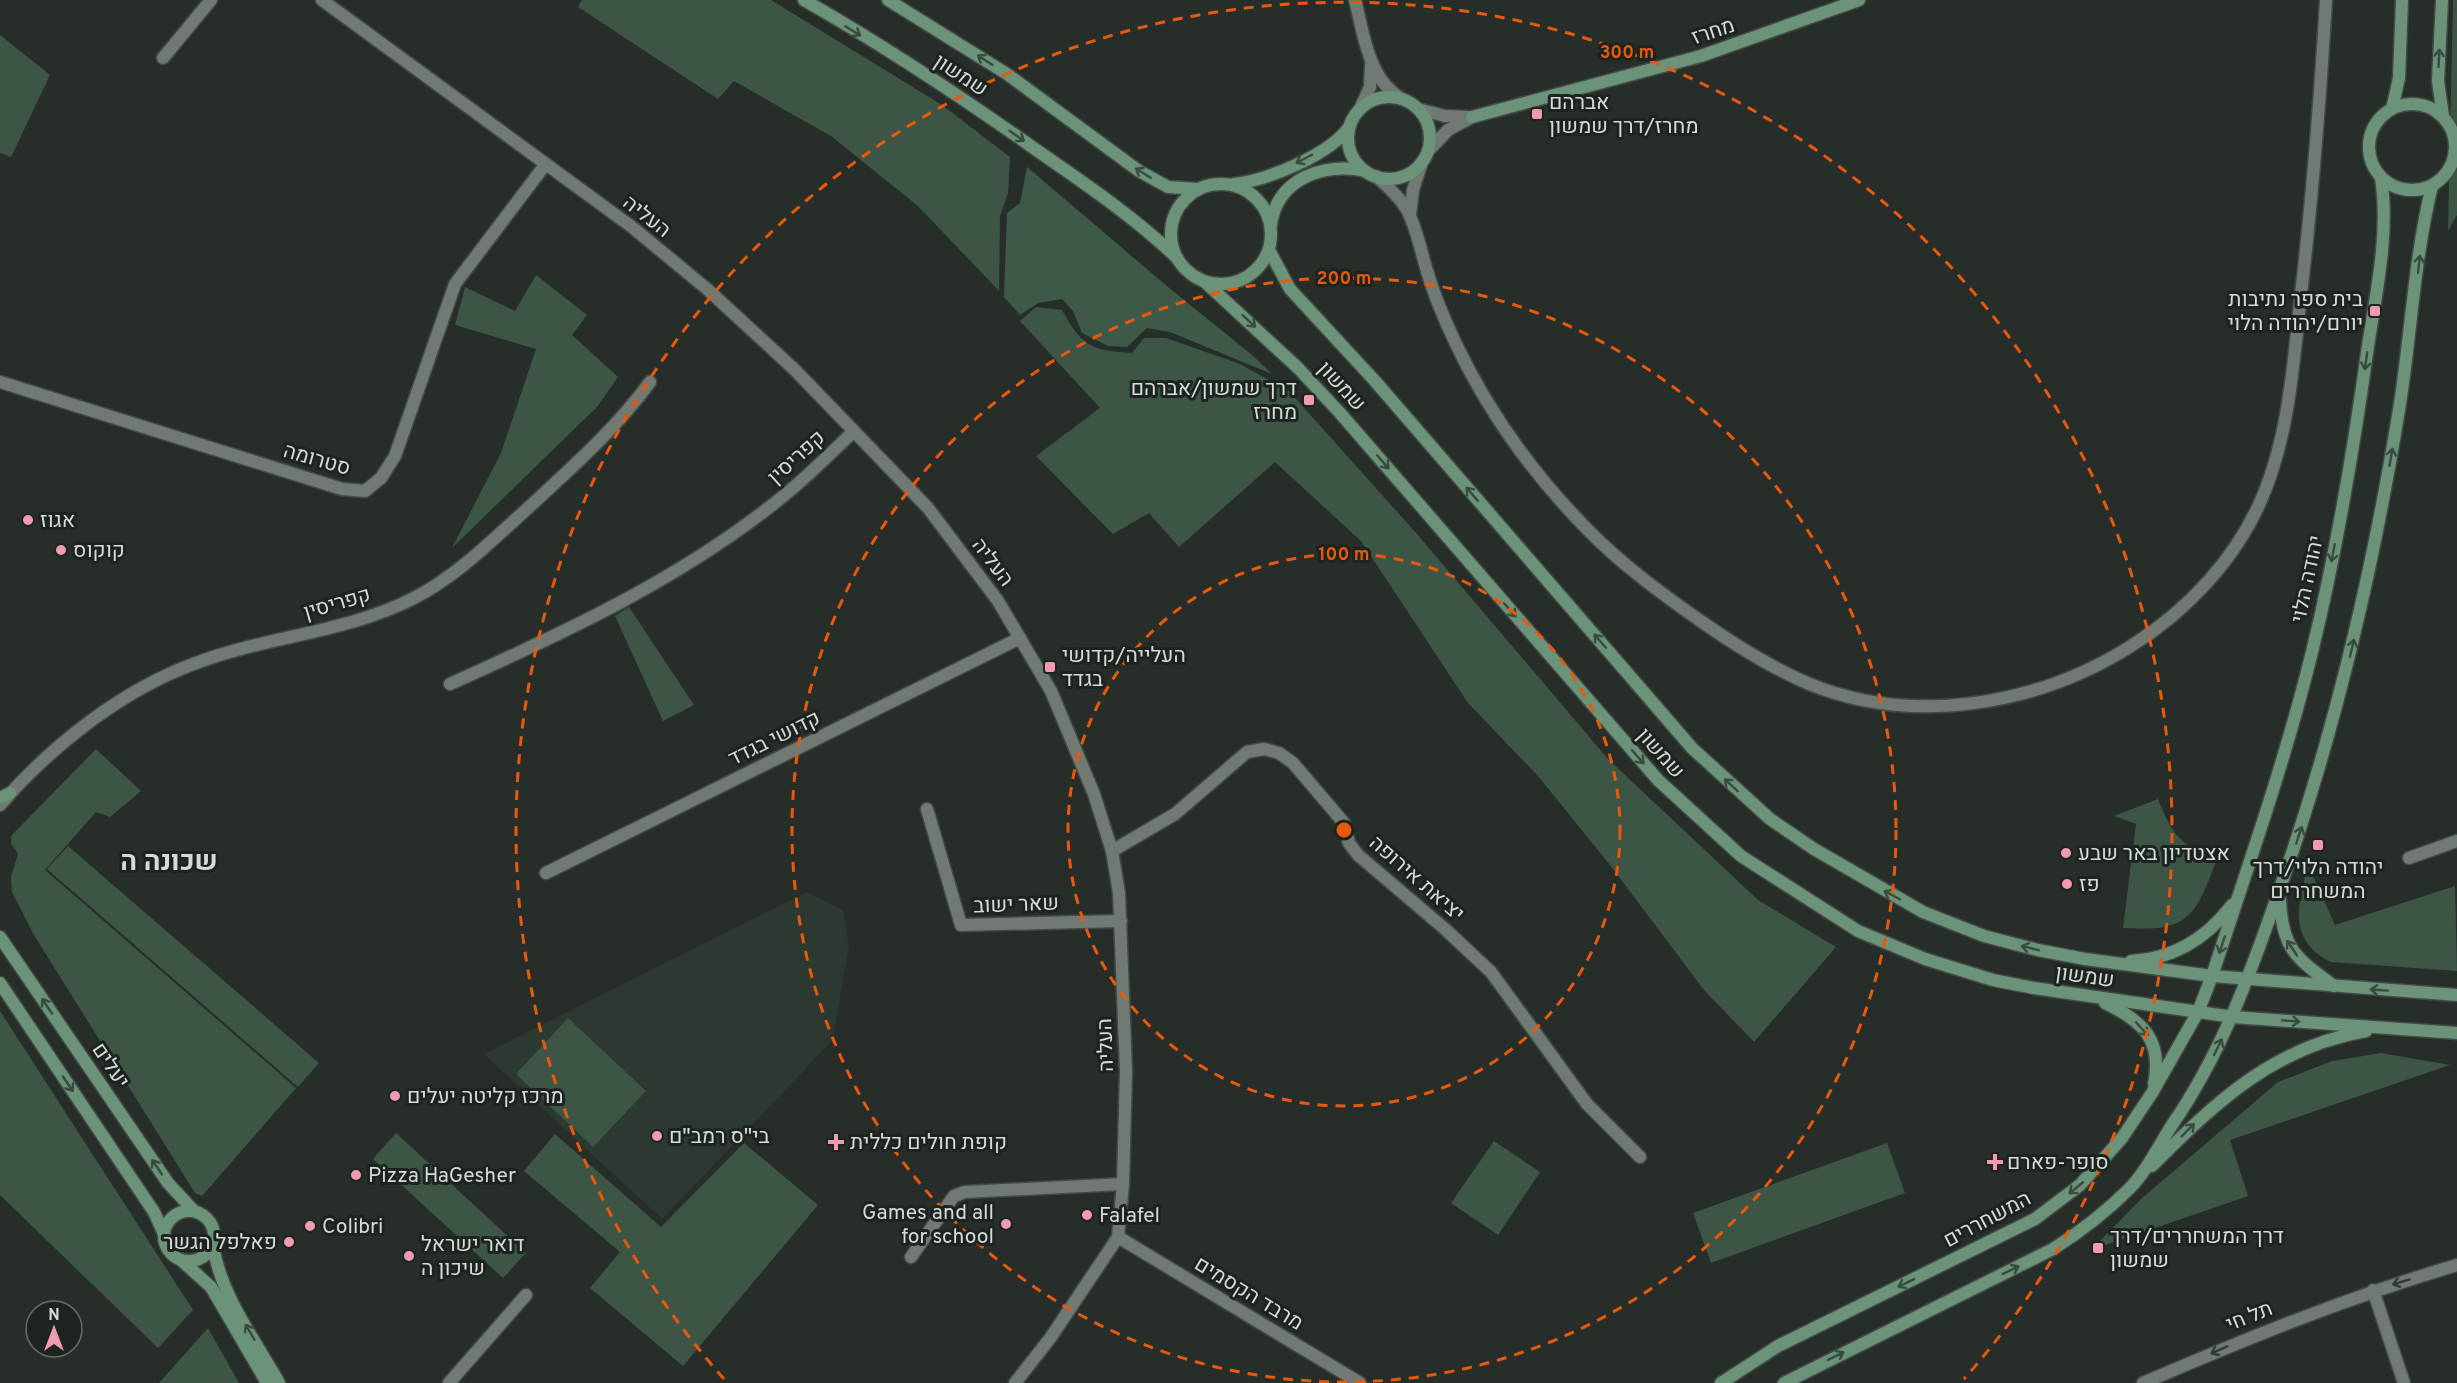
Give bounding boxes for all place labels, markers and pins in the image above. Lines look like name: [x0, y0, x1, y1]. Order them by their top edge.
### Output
place label: אברהם מחרז/דרך שמשון: [1549, 90, 1699, 141]
marker: אברהם מחרז/דרך שמשון: [1530, 107, 1544, 121]
place label: בית ספר נתיבות יורם/יהודה הלוי: [2228, 287, 2363, 338]
marker: בית ספר נתיבות יורם/יהודה הלוי: [2368, 304, 2382, 318]
place label: דרך שמשון/אברהם מחרז: [1131, 376, 1297, 427]
marker: דרך שמשון/אברהם מחרז: [1302, 393, 1316, 407]
place label: אגוז: [40, 508, 75, 535]
marker: אגוז: [21, 513, 35, 527]
place label: קוקוס: [73, 538, 125, 565]
marker: קוקוס: [54, 543, 68, 557]
place label: העלייה/קדושי בגדד: [1062, 643, 1186, 694]
marker: העלייה/קדושי בגדד: [1043, 660, 1057, 674]
centre of rings: [1334, 820, 1354, 840]
marker: יהודה הלוי/דרך המשחררים: [2311, 838, 2325, 852]
place label: אצטדיון באר שבע: [2078, 841, 2230, 868]
marker: אצטדיון באר שבע: [2059, 846, 2073, 860]
place label: יהודה הלוי/דרך המשחררים: [2253, 855, 2383, 906]
place label: פז: [2079, 872, 2100, 899]
marker: פז: [2060, 877, 2074, 891]
place label: מרכז קליטה יעלים: [407, 1084, 564, 1111]
marker: מרכז קליטה יעלים: [388, 1089, 402, 1103]
place label: בי"ס רמב"ם: [669, 1124, 770, 1151]
marker: בי"ס רמב"ם: [650, 1129, 664, 1143]
place label: קופת חולים כללית: [850, 1130, 1007, 1157]
marker: קופת חולים כללית: [827, 1133, 845, 1151]
place label: סופר-פארם: [2007, 1150, 2109, 1177]
marker: סופר-פארם: [1988, 1155, 2002, 1169]
place label: Pizza HaGesher: [368, 1163, 516, 1190]
marker: Pizza HaGesher: [349, 1168, 363, 1182]
place label: Games and all for school: [862, 1200, 994, 1251]
place label: Falafel: [1099, 1203, 1160, 1230]
marker: Falafel: [1080, 1208, 1094, 1222]
place label: Colibri: [322, 1214, 383, 1241]
marker: Games and all for school: [999, 1217, 1013, 1231]
marker: Colibri: [303, 1219, 317, 1233]
place label: דרך המשחררים/דרך שמשון: [2110, 1224, 2284, 1275]
place label: פאלפל הגשר: [163, 1230, 277, 1257]
place label: דואר ישראל שיכון ה: [421, 1232, 524, 1283]
marker: פאלפל הגשר: [282, 1235, 296, 1249]
marker: דרך המשחררים/דרך שמשון: [2091, 1241, 2105, 1255]
marker: דואר ישראל שיכון ה: [402, 1249, 416, 1263]

